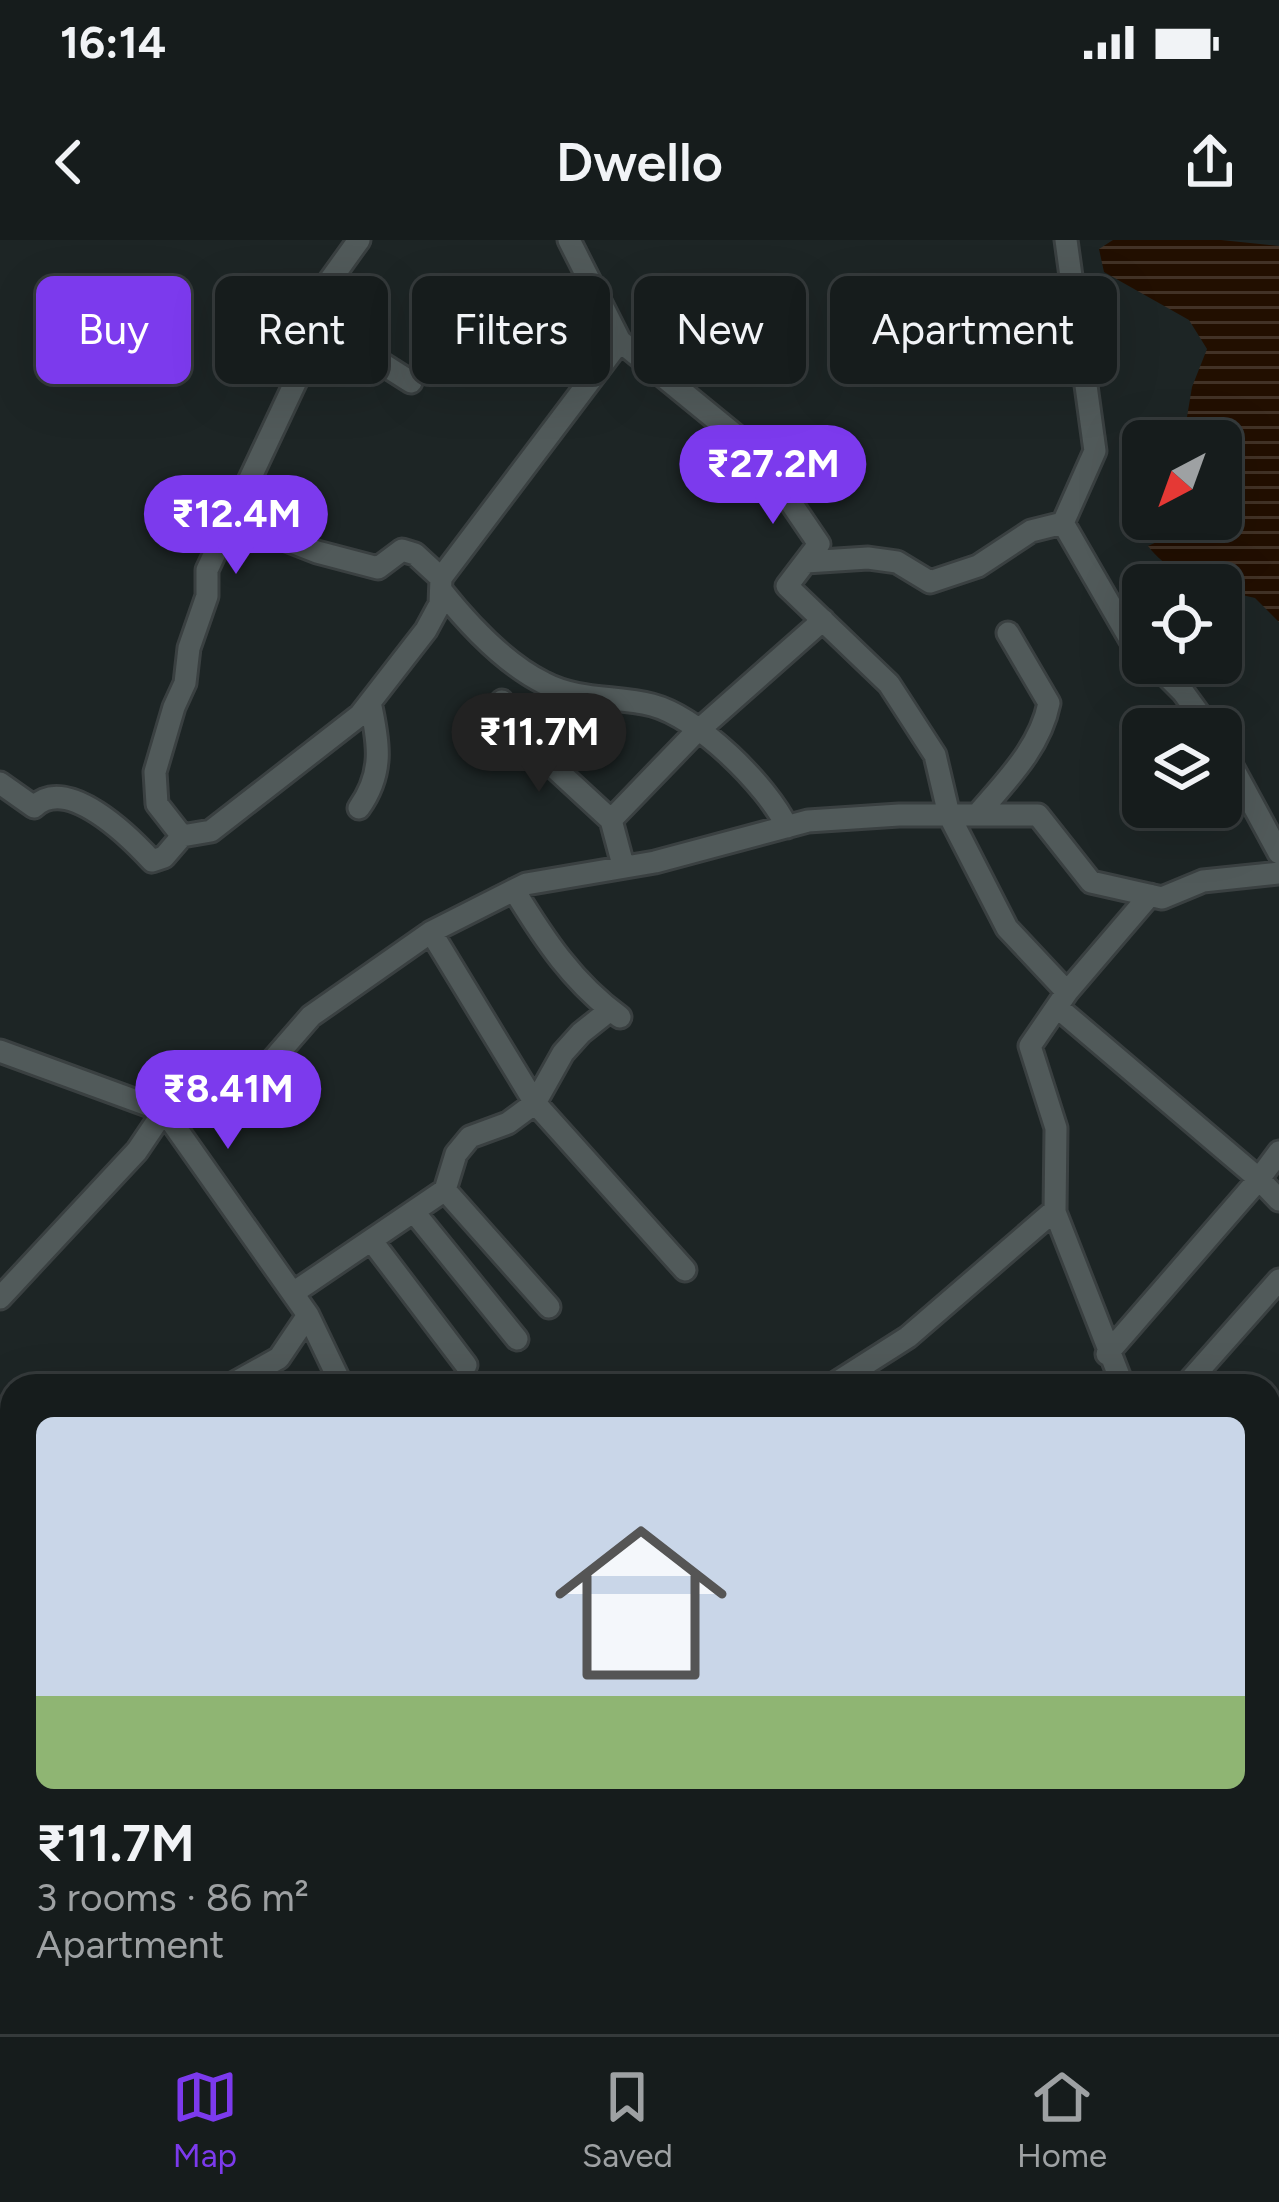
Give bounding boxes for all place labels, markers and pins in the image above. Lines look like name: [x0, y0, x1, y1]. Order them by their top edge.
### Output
pin: ₹27.2M: [675, 425, 871, 527]
pin: ₹12.4M: [138, 475, 334, 577]
pin: ₹11.7M: [441, 693, 637, 795]
pin: ₹8.41M: [130, 1050, 326, 1152]

